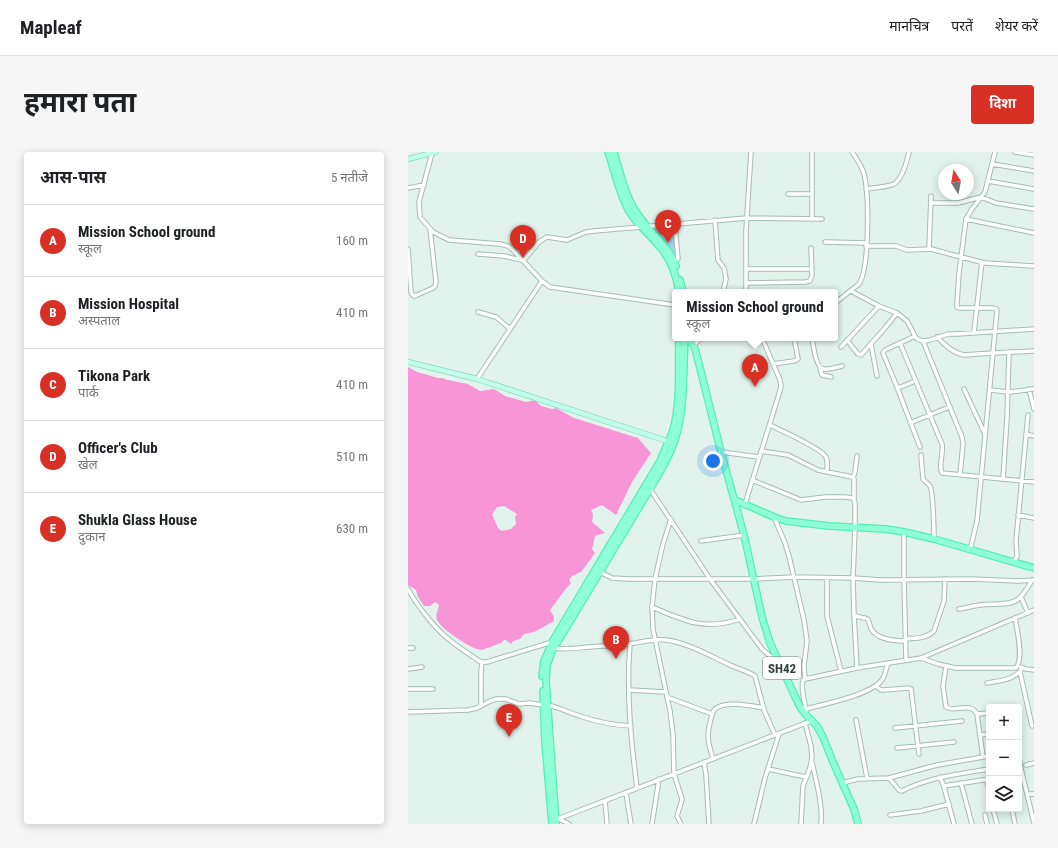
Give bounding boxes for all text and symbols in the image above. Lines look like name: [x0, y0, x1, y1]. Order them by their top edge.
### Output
text: Mapleaf: [20, 16, 82, 39]
text: मानचित्र: [889, 18, 929, 34]
text: परतें: [951, 18, 973, 34]
text: शेयर करें: [995, 18, 1038, 34]
button: दिशा: [971, 85, 1034, 124]
text: हमारा पता: [24, 86, 136, 119]
north arrow: [938, 164, 974, 200]
text: आस-पास: [40, 167, 106, 187]
text: 5 नतीजे: [331, 170, 368, 185]
pin: C: [655, 210, 681, 243]
text: Mission School ground: [78, 223, 215, 241]
pin: D: [510, 225, 536, 258]
text: A: [49, 233, 57, 248]
text: 160 m: [336, 233, 368, 248]
text: स्कूल: [78, 241, 102, 256]
popup: [672, 289, 838, 341]
text: Mission Hospital: [78, 295, 179, 313]
text: Mission School ground: [686, 298, 824, 316]
text: B: [49, 305, 57, 320]
text: 410 m: [336, 305, 368, 320]
text: अस्पताल: [78, 313, 120, 328]
text: स्कूल: [686, 316, 710, 331]
pin: A: [742, 354, 768, 387]
text: Tikona Park: [78, 367, 150, 385]
text: C: [49, 377, 57, 392]
text: 410 m: [336, 377, 368, 392]
text: पार्क: [78, 385, 99, 400]
text: Officer's Club: [78, 439, 158, 457]
text: D: [49, 449, 57, 464]
text: 510 m: [336, 449, 368, 464]
your location: [703, 451, 723, 471]
text: खेल: [78, 457, 97, 472]
text: Shukla Glass House: [78, 511, 197, 529]
text: E: [50, 521, 56, 536]
text: 630 m: [336, 521, 368, 536]
text: दुकान: [78, 529, 105, 544]
pin: B: [603, 626, 629, 659]
road number: SH42: [763, 657, 801, 679]
pin: E: [496, 704, 522, 737]
map controls: [986, 704, 1022, 812]
button: +: [986, 704, 1022, 740]
button: −: [986, 740, 1022, 776]
button: layers: [986, 776, 1022, 812]

